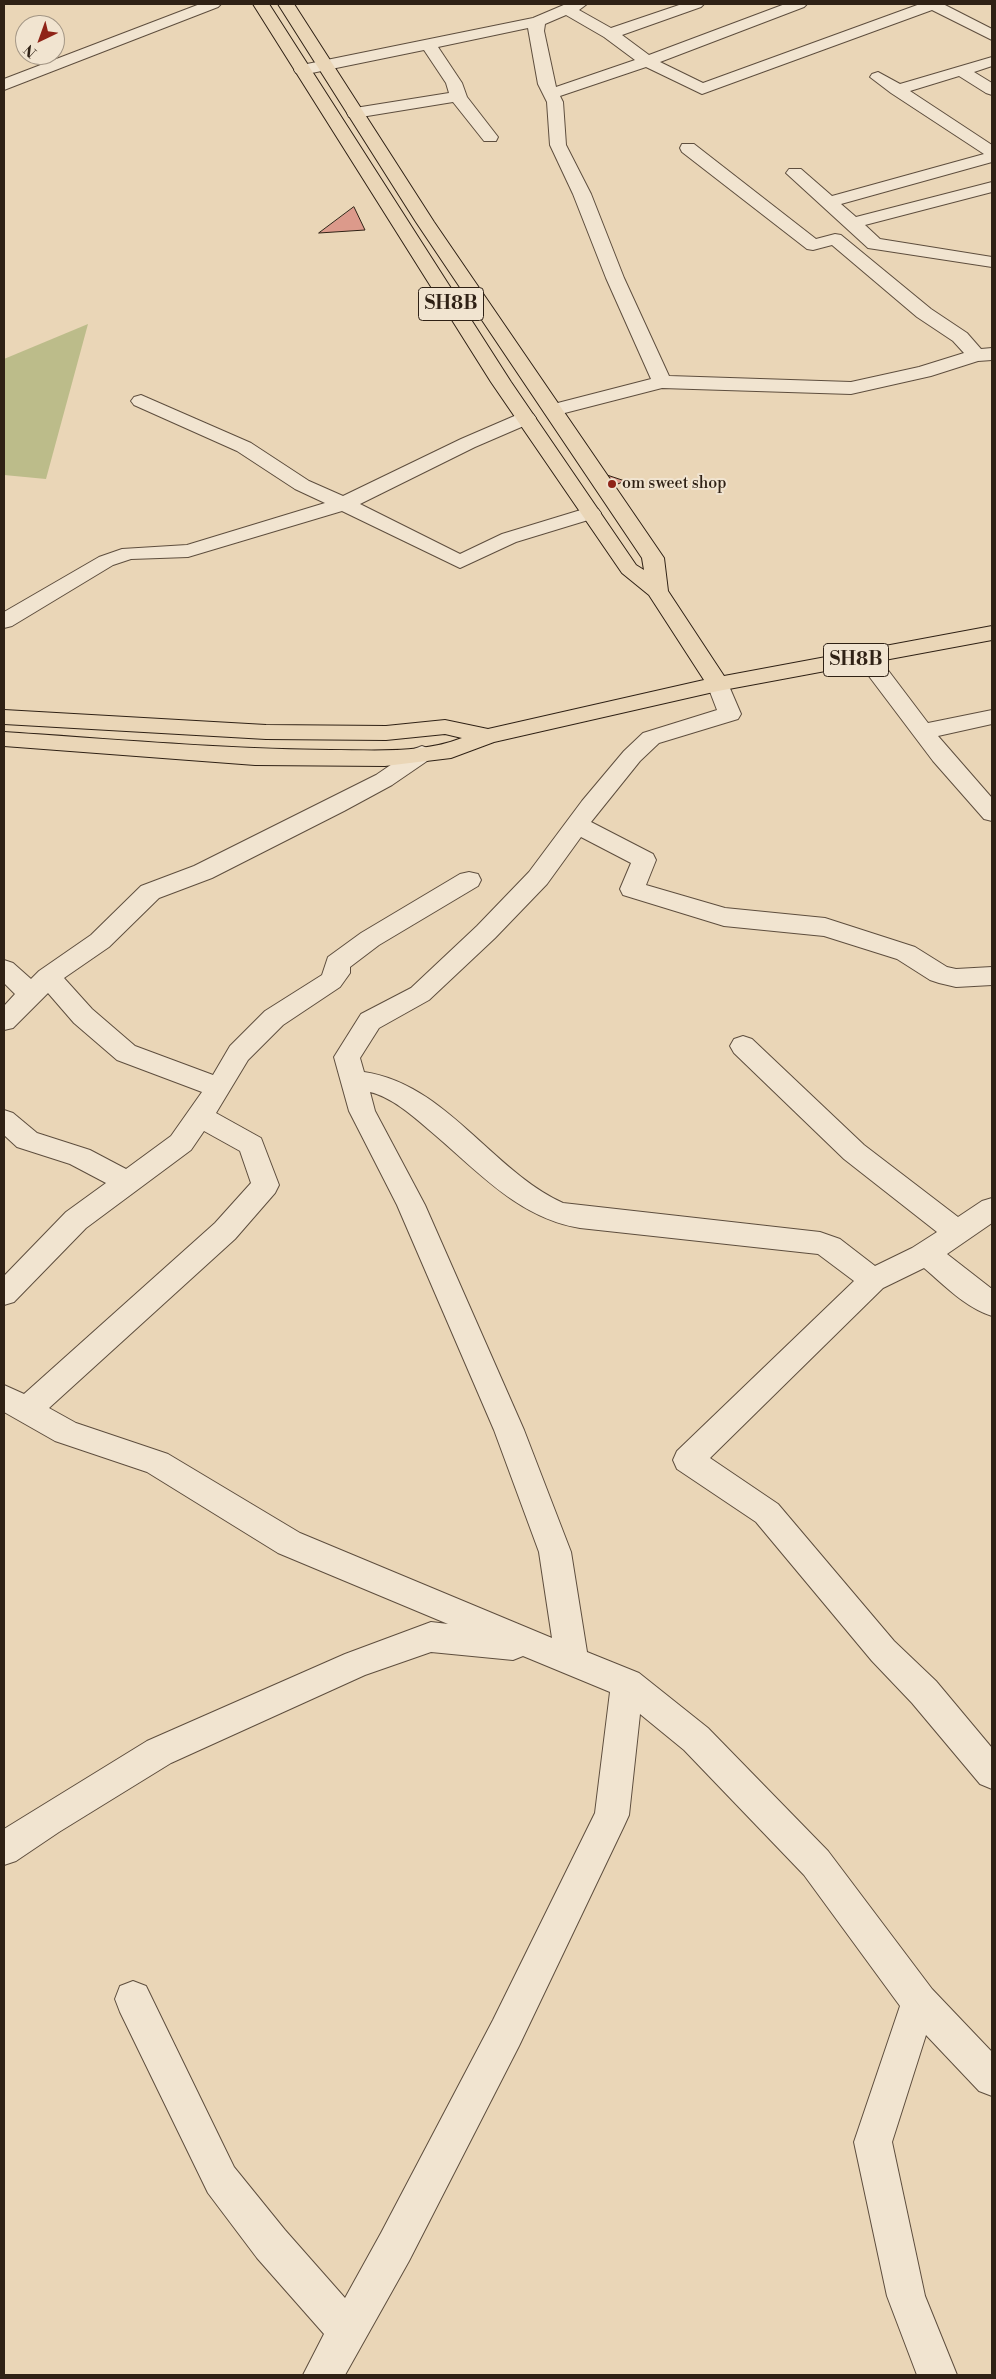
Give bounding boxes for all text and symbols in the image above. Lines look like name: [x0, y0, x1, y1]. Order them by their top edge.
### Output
north arrow: [15, 15, 65, 65]
text: N: [20, 40, 41, 61]
road number: SH8B: [418, 288, 484, 320]
place label: om sweet shop: [622, 474, 726, 494]
marker: om sweet shop: [606, 478, 618, 490]
road number: SH8B: [824, 644, 888, 676]

